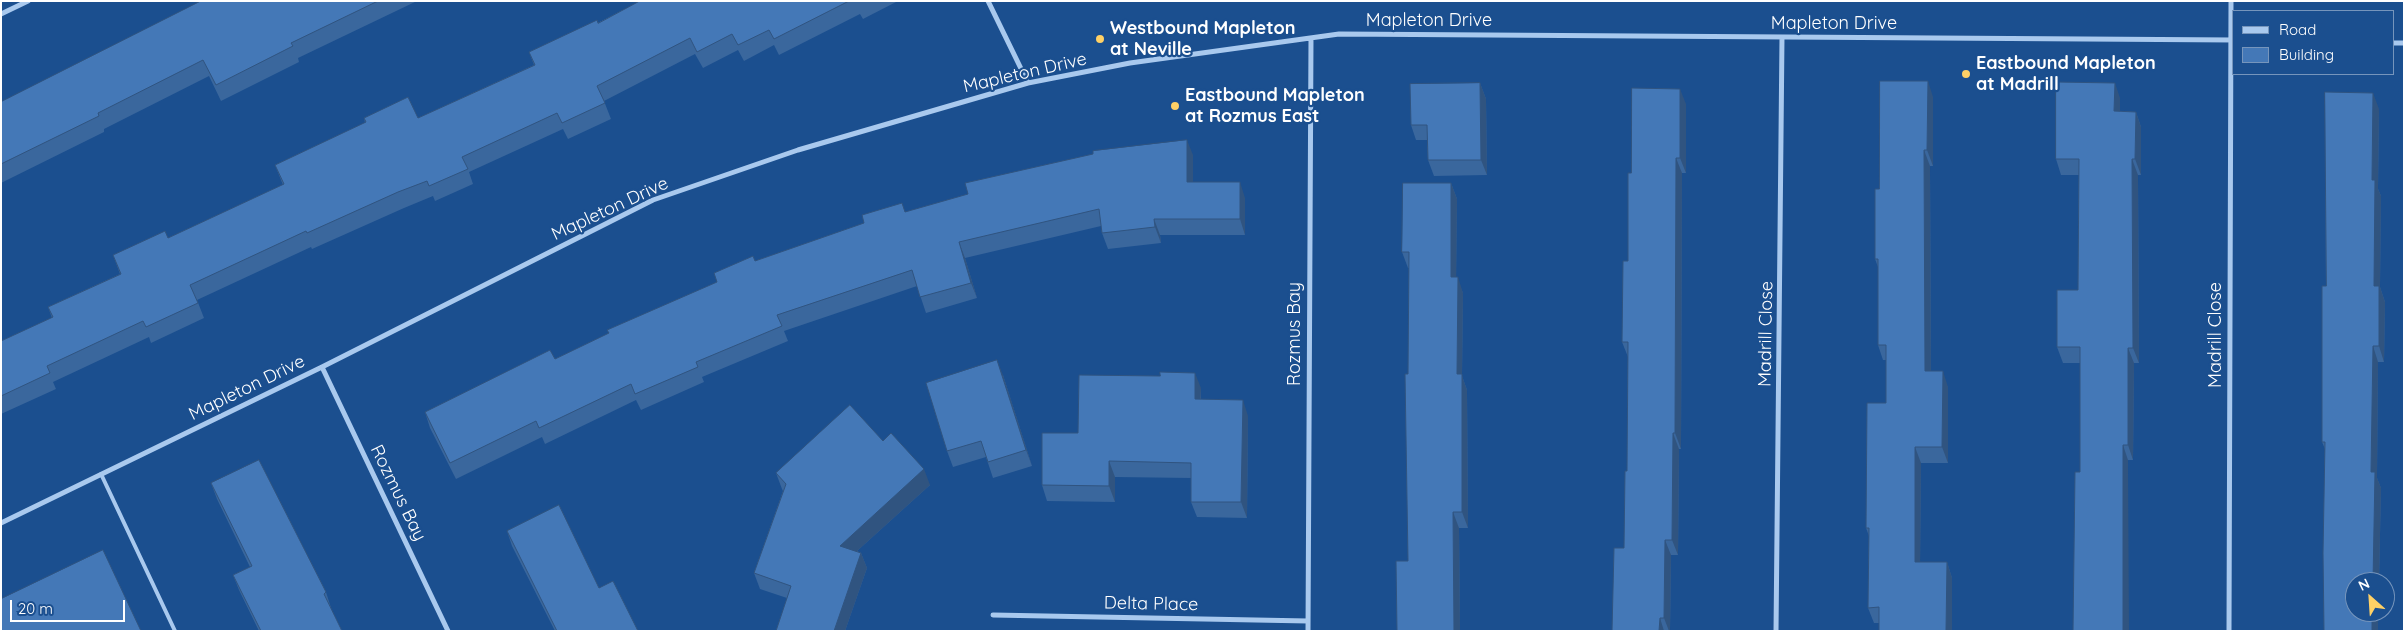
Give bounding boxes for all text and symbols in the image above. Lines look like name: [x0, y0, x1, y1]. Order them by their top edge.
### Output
street label: Mapleton Drive: [1366, 10, 1492, 32]
legend: [2232, 10, 2395, 75]
street label: Mapleton Drive: [1771, 13, 1897, 35]
place label: Westbound Mapleton at Neville: [1110, 18, 1295, 60]
text: Road: [2279, 20, 2316, 39]
marker: Westbound Mapleton at Neville: [1094, 33, 1106, 45]
text: Building: [2279, 45, 2334, 64]
street label: Mapleton Drive: [961, 48, 1089, 98]
place label: Eastbound Mapleton at Madrill: [1976, 53, 2156, 96]
marker: Eastbound Mapleton at Madrill: [1960, 68, 1972, 80]
place label: Eastbound Mapleton at Rozmus East: [1185, 85, 1365, 128]
marker: Eastbound Mapleton at Rozmus East: [1169, 100, 1181, 112]
street label: Mapleton Drive: [548, 173, 672, 245]
street label: Madrill Close: [1754, 281, 1778, 387]
street label: Rozmus Bay: [1284, 282, 1306, 386]
street label: Madrill Close: [2205, 282, 2227, 388]
street label: Mapleton Drive: [185, 351, 309, 425]
street label: Rozmus Bay: [365, 441, 431, 545]
north arrow: [2345, 572, 2395, 622]
text: N: [2355, 574, 2372, 595]
scale bar: [12, 590, 128, 622]
street label: Delta Place: [1104, 592, 1198, 616]
text: 20 m: [18, 599, 53, 618]

